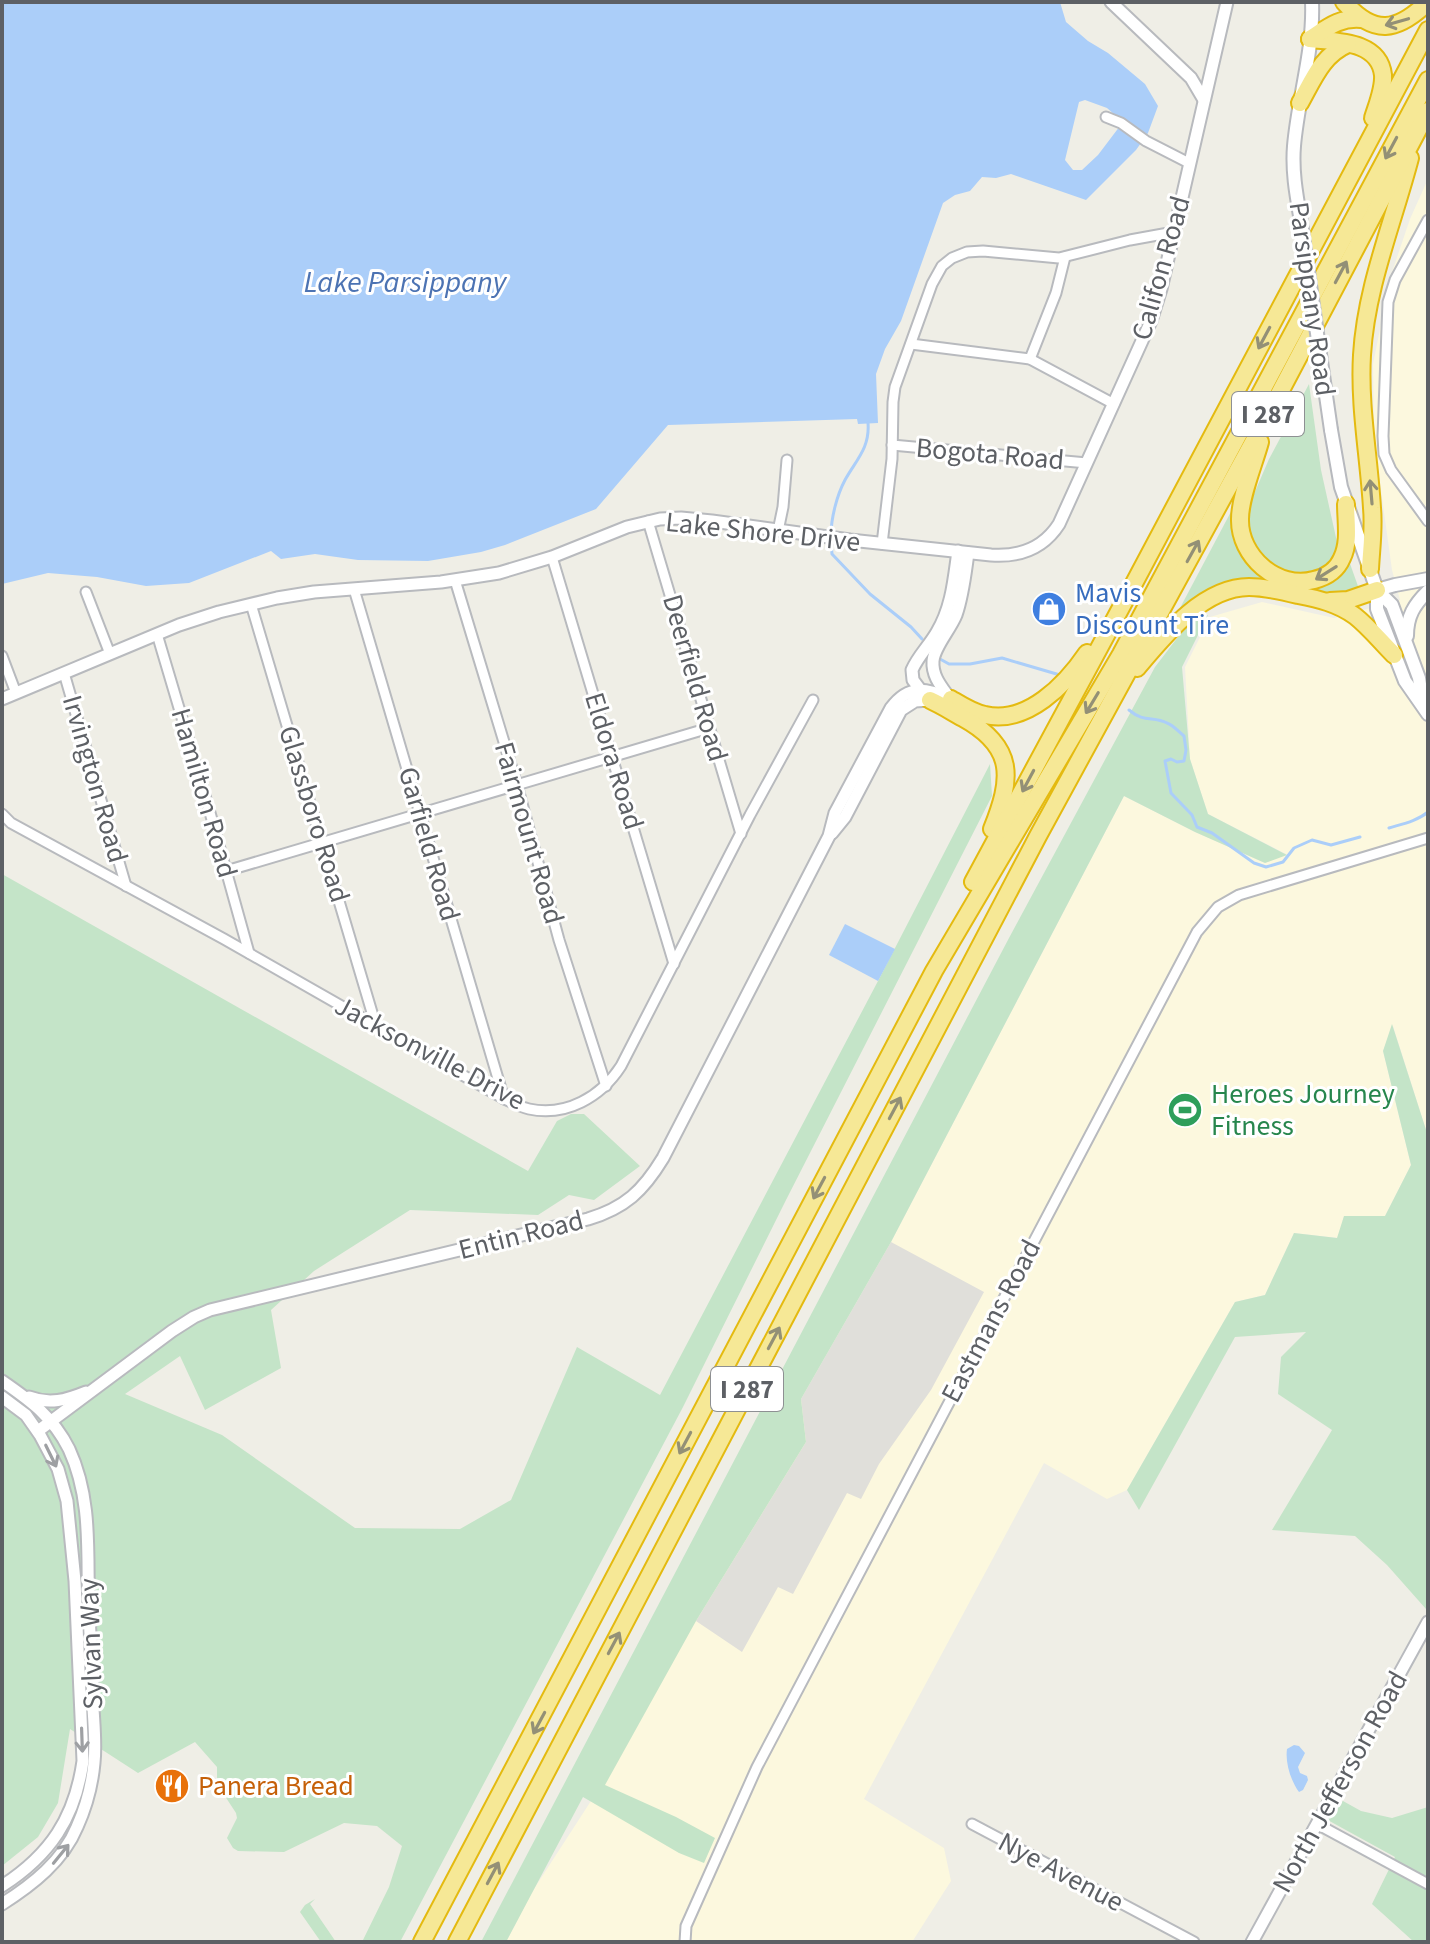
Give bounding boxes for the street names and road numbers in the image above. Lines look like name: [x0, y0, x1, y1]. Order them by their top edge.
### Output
street label: Califon Road: [1121, 191, 1201, 345]
street label: Parsippany Road: [1279, 199, 1345, 399]
road number: I 287: [1232, 392, 1304, 436]
street label: Bogota Road: [914, 428, 1066, 480]
street label: Lake Shore Drive: [664, 502, 862, 562]
street label: Deerfield Road: [652, 590, 738, 766]
street label: Eldora Road: [574, 688, 654, 834]
street label: Irvington Road: [52, 691, 138, 867]
street label: Hamilton Road: [161, 703, 247, 883]
street label: Glassboro Road: [268, 721, 360, 907]
street label: Fairmount Road: [484, 737, 574, 929]
street label: Garfield Road: [388, 762, 470, 926]
street label: Jacksonville Drive: [328, 986, 532, 1120]
street label: Entin Road: [454, 1200, 588, 1270]
street label: Eastmans Road: [931, 1232, 1051, 1410]
road number: I 287: [711, 1367, 783, 1411]
street label: Sylvan Way: [69, 1578, 113, 1710]
street label: North Jefferson Road: [1262, 1664, 1418, 1900]
street label: Nye Avenue: [991, 1822, 1131, 1922]

